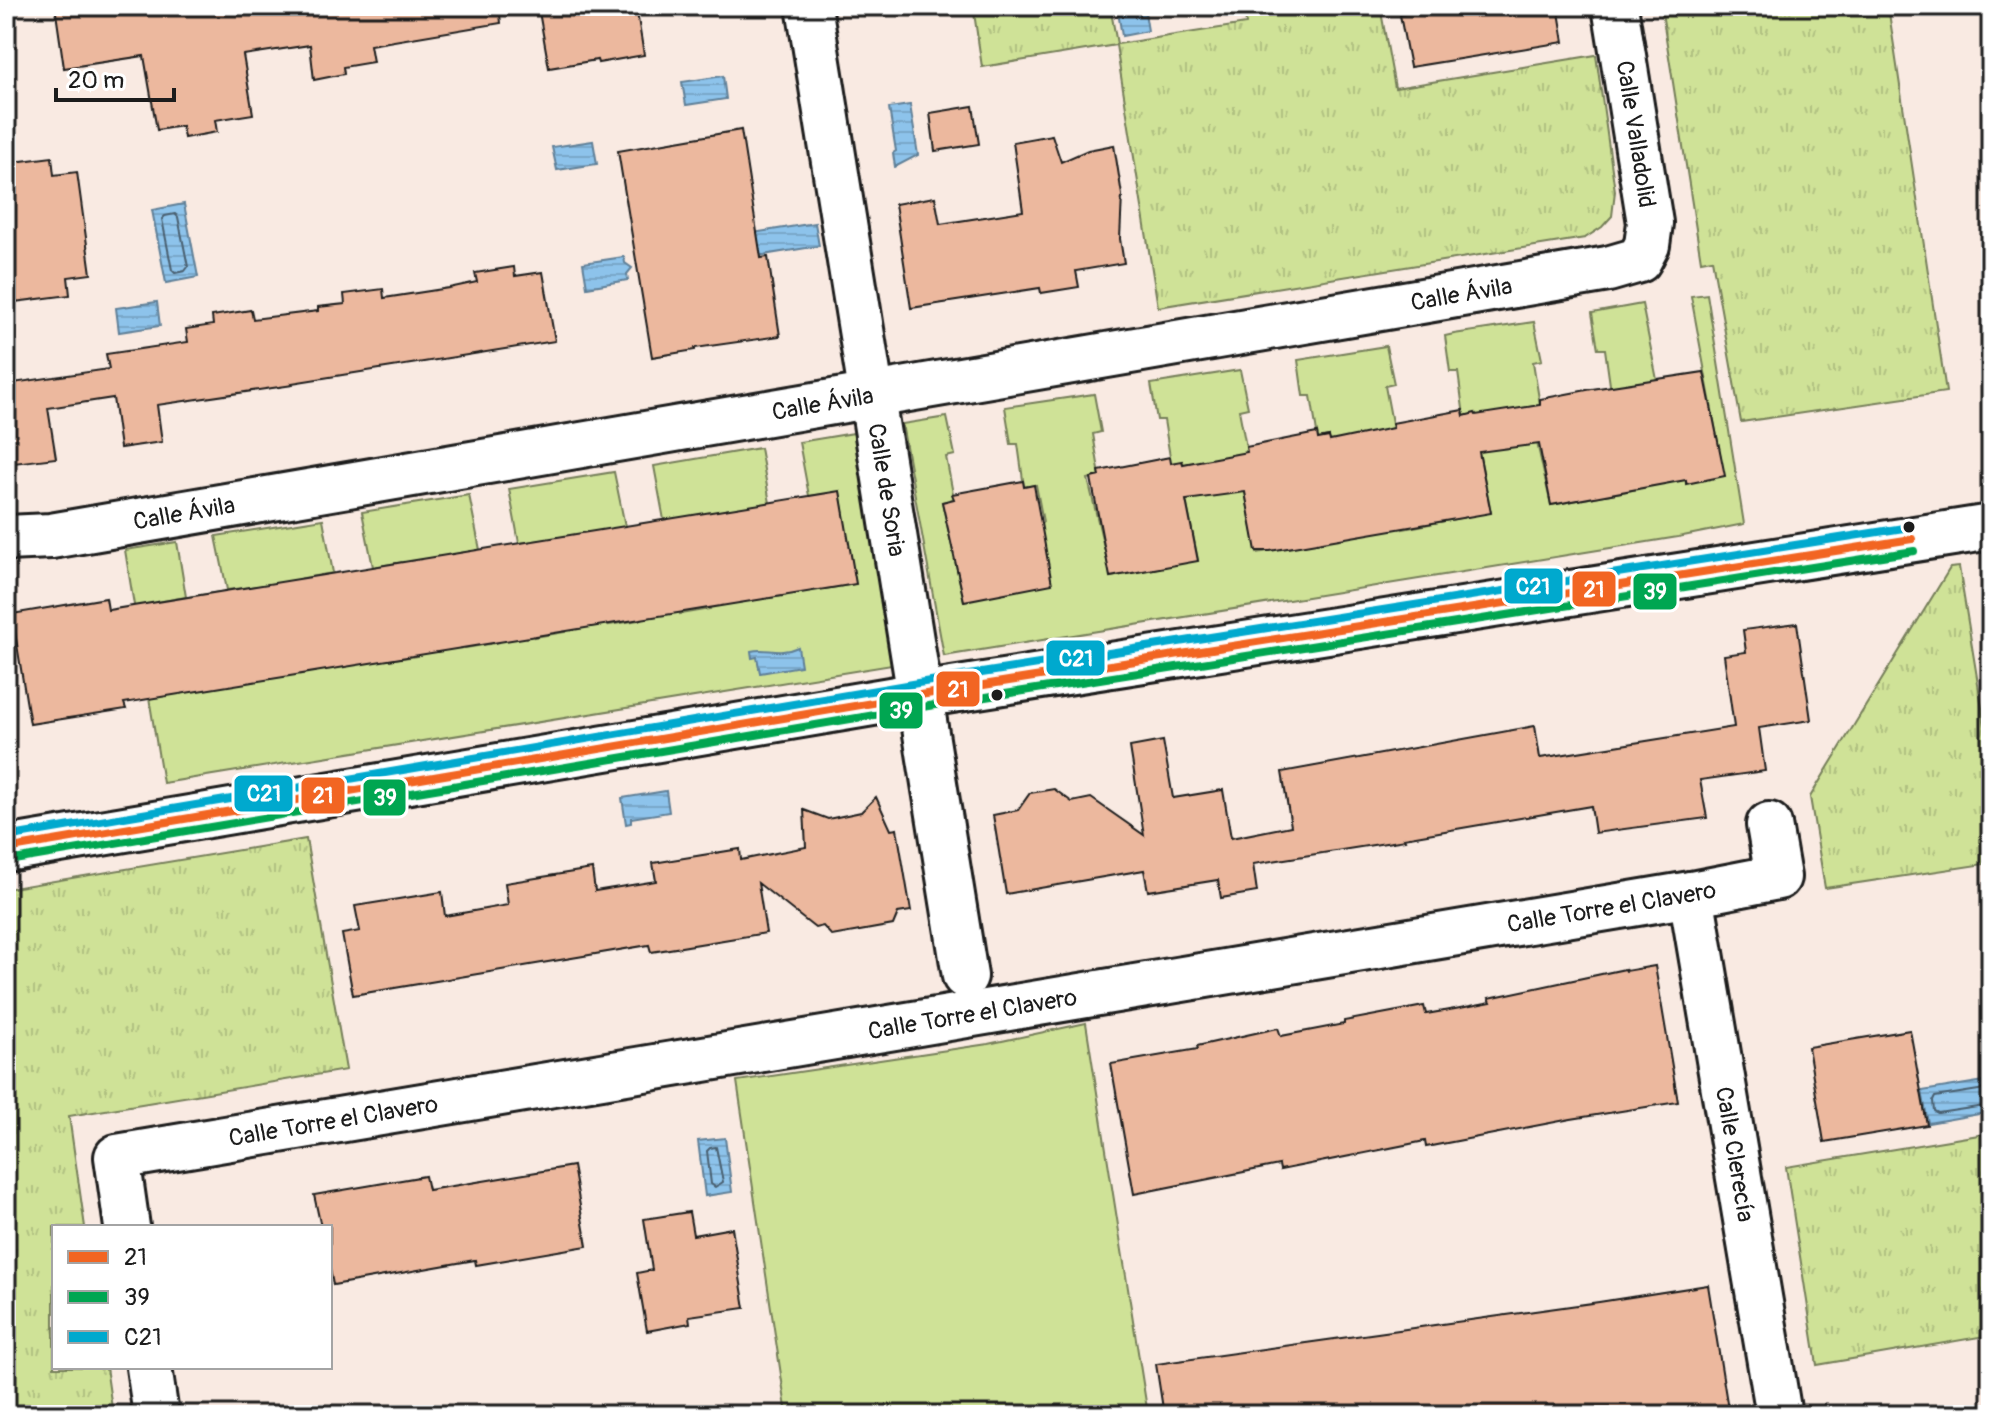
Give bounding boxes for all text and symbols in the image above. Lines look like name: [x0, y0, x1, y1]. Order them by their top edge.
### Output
scale bar: [56, 52, 174, 102]
street label: Calle Valladolid: [1610, 58, 1661, 210]
text: 20 m: [68, 66, 124, 95]
street label: Calle Ávila: [1408, 272, 1514, 318]
street label: Calle Ávila: [770, 381, 876, 427]
street label: Calle de Soria: [861, 421, 911, 559]
street label: Calle Ávila: [131, 491, 237, 537]
unlabelled marker: [1901, 519, 1917, 535]
line badge: C21: [1503, 567, 1564, 605]
line badge: 21: [1571, 570, 1617, 608]
line badge: 39: [1632, 572, 1678, 611]
text: C21: [1516, 573, 1550, 601]
text: 21: [1584, 576, 1604, 604]
text: 39: [1643, 578, 1667, 606]
line badge: C21: [1045, 639, 1106, 677]
text: C21: [1059, 645, 1093, 673]
line badge: 21: [935, 670, 981, 708]
text: 21: [948, 676, 968, 704]
unlabelled marker: [989, 687, 1005, 703]
line badge: 39: [878, 691, 924, 730]
text: 39: [889, 697, 913, 725]
line badge: C21: [233, 774, 294, 813]
line badge: 21: [300, 776, 346, 815]
line badge: 39: [362, 778, 407, 817]
text: C21: [247, 780, 281, 808]
text: 21: [313, 782, 333, 810]
text: 39: [373, 784, 397, 812]
street label: Calle Torre el Clavero: [1505, 875, 1719, 939]
street label: Calle Torre el Clavero: [866, 983, 1079, 1046]
street label: Calle Clerecía: [1709, 1084, 1760, 1224]
street label: Calle Torre el Clavero: [227, 1090, 440, 1153]
legend: [52, 1225, 332, 1369]
text: 21: [124, 1243, 147, 1272]
text: 39: [124, 1283, 150, 1312]
text: C21: [124, 1323, 162, 1352]

